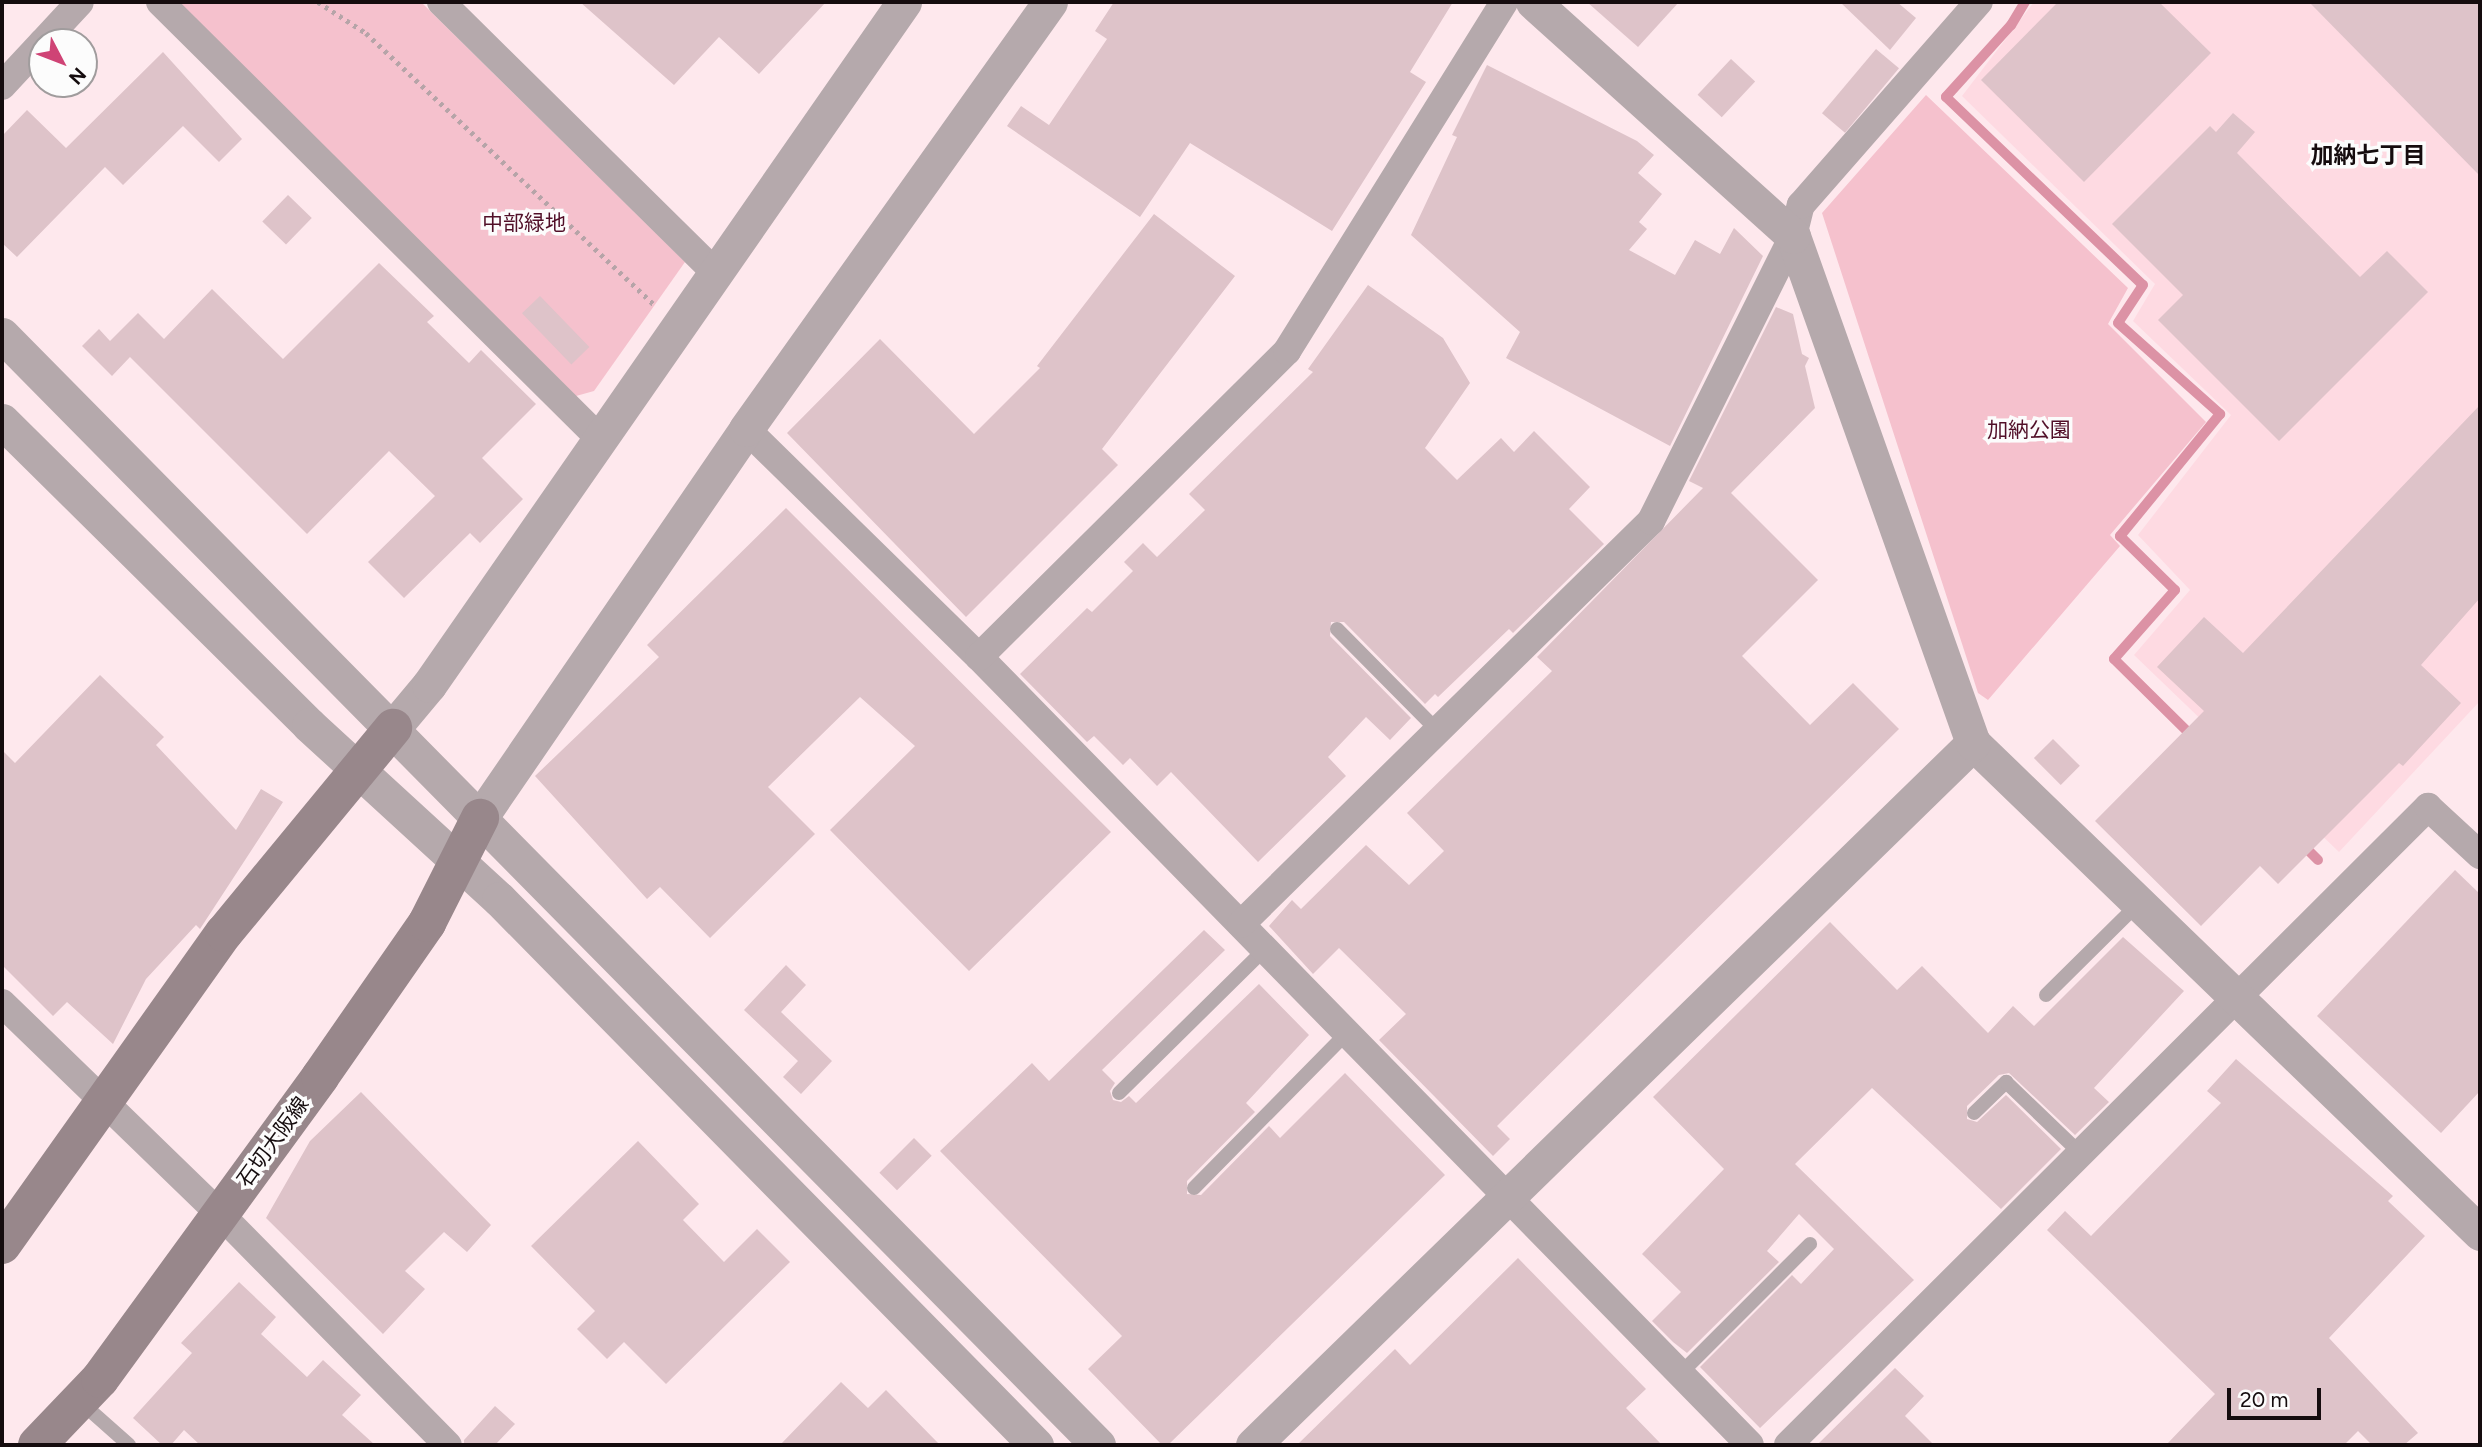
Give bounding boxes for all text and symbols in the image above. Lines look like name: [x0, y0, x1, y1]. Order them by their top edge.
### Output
north arrow: [28, 28, 98, 98]
text: N: [64, 63, 91, 89]
district label: 加納七丁目: [2311, 141, 2425, 169]
park label: 中部緑地: [482, 210, 566, 236]
park label: 加納公園: [1987, 417, 2071, 443]
street label: 石切大阪線: [232, 1092, 314, 1192]
scale bar: [2230, 1374, 2324, 1418]
text: 20 m: [2240, 1387, 2288, 1412]

